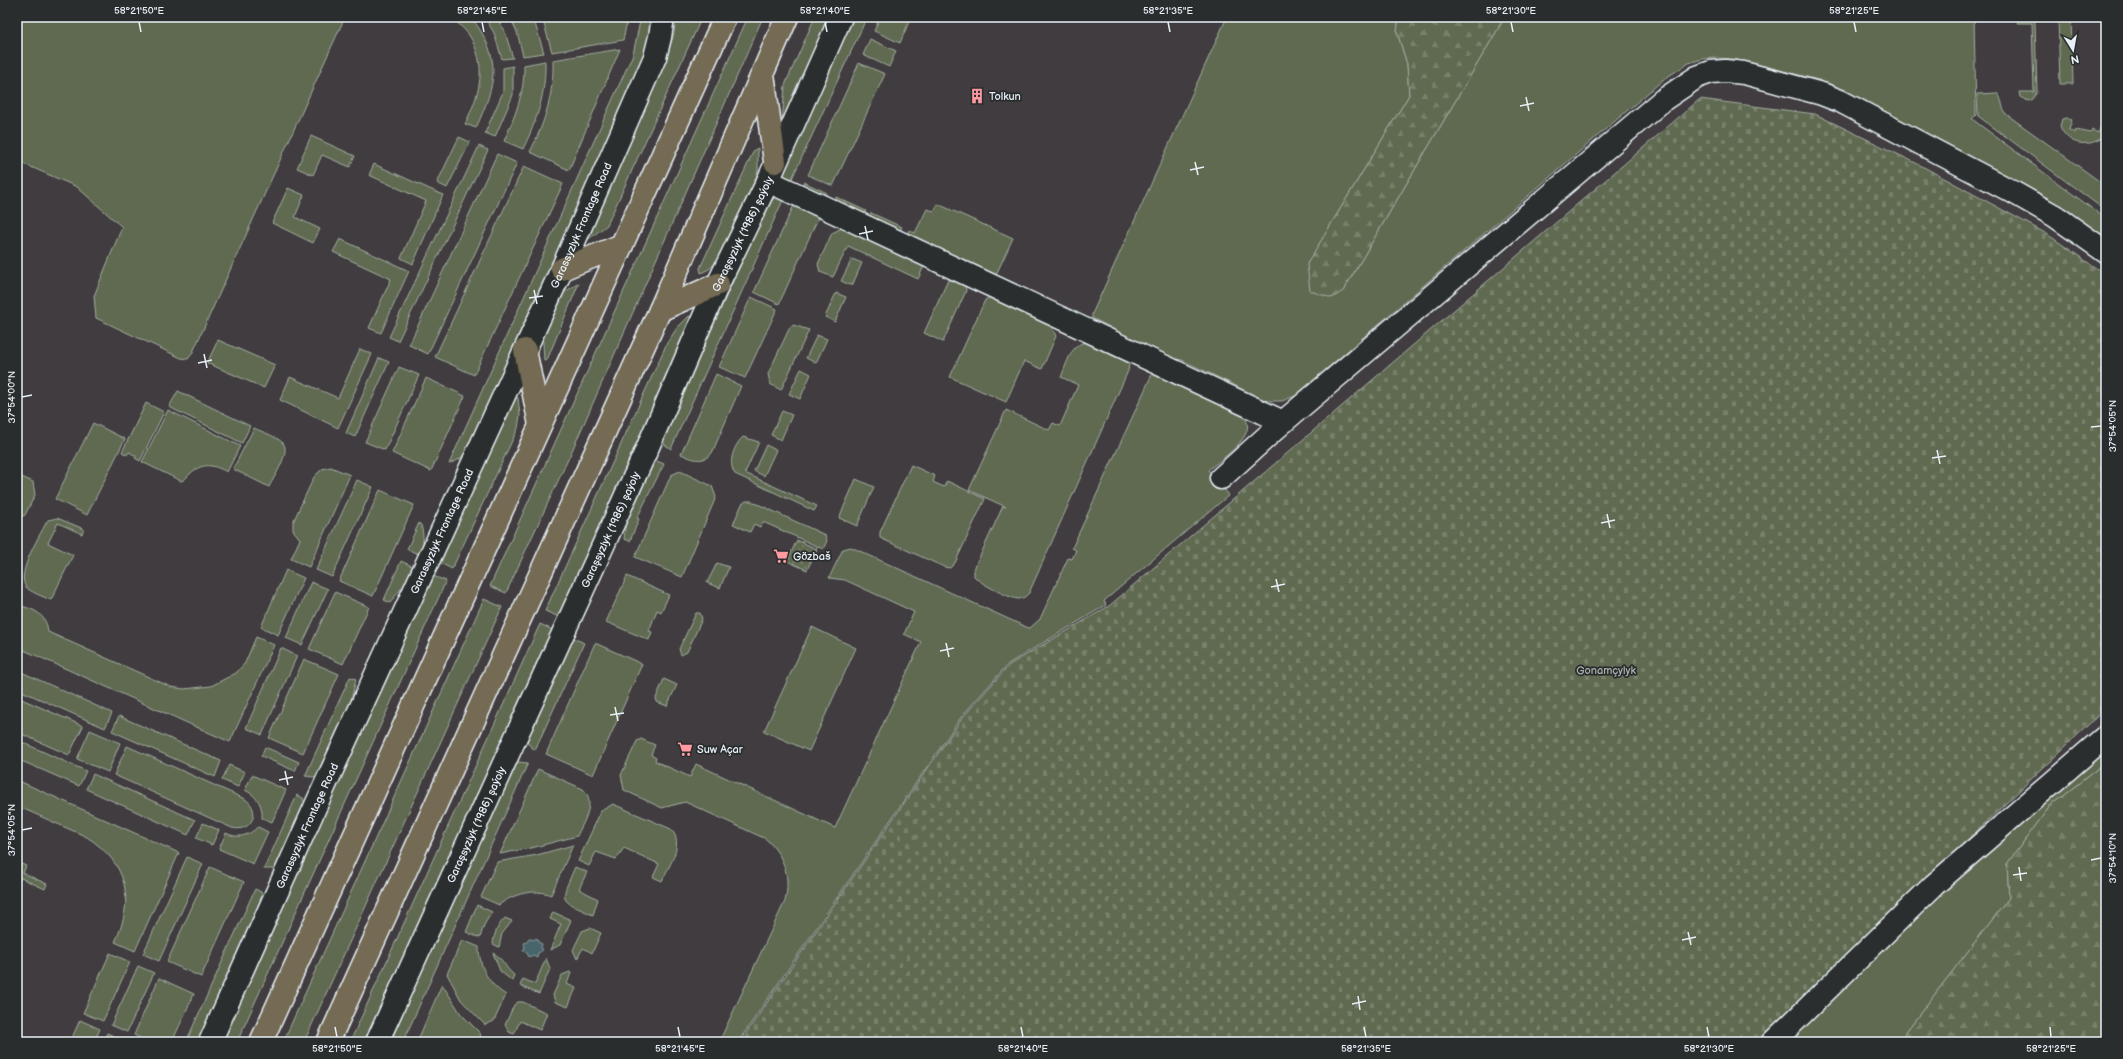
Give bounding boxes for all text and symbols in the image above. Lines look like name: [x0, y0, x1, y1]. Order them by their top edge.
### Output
text: 58°21'50"E: [114, 5, 164, 17]
text: 58°21'45"E: [457, 5, 507, 17]
text: 58°21'40"E: [800, 5, 851, 17]
text: 58°21'35"E: [1143, 5, 1194, 17]
text: 58°21'30"E: [1486, 5, 1537, 17]
text: 58°21'25"E: [1829, 5, 1879, 17]
north arrow: [2053, 30, 2093, 70]
text: N: [2070, 52, 2080, 66]
building icon: Tolkun: [968, 87, 986, 105]
place label: Tolkun: [989, 90, 1021, 103]
street label: Garassyzlyk Frontage Road: [548, 161, 615, 291]
street label: Garaşsyzlyk (1986) şaýoly: [710, 174, 776, 294]
text: 37°54'00"N: [6, 371, 18, 423]
text: 37°54'05"N: [2107, 400, 2119, 452]
street label: Garassyzlyk Frontage Road: [408, 467, 476, 596]
street label: Garaşsyzlyk (1986) şaýoly: [579, 470, 643, 590]
supermarket icon: Gözbaš: [772, 547, 790, 565]
place label: Gözbaš: [793, 550, 831, 563]
park label: Gonamçylyk: [1576, 664, 1636, 677]
supermarket icon: Suw Açar: [676, 740, 694, 758]
place label: Suw Açar: [697, 743, 744, 756]
street label: Garassyzlyk Frontage Road: [274, 761, 341, 891]
street label: Garaşsyzlyk (1986) şaýoly: [444, 764, 509, 885]
text: 37°54'05"N: [6, 804, 18, 856]
text: 37°54'10"N: [2107, 833, 2119, 883]
text: 58°21'50"E: [312, 1043, 362, 1055]
text: 58°21'45"E: [655, 1043, 705, 1055]
text: 58°21'40"E: [998, 1043, 1049, 1055]
text: 58°21'35"E: [1341, 1043, 1392, 1055]
text: 58°21'30"E: [1684, 1043, 1735, 1055]
text: 58°21'25"E: [2026, 1043, 2076, 1055]

